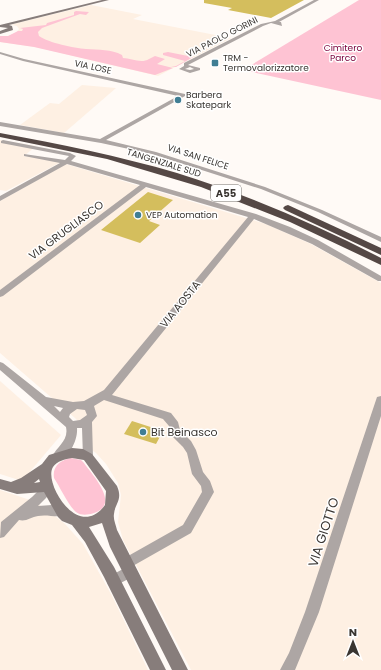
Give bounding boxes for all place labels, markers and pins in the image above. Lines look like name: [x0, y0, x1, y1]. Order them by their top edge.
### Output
place label: TRM - Termovalorizzatore: [223, 52, 309, 74]
marker: TRM - Termovalorizzatore: [210, 58, 220, 68]
place label: Barbera Skatepark: [186, 89, 231, 111]
marker: Barbera Skatepark: [173, 95, 183, 105]
place label: VEP Automation: [146, 209, 218, 221]
marker: VEP Automation: [133, 210, 143, 220]
place label: Bit Beinasco: [151, 424, 218, 440]
marker: Bit Beinasco: [138, 427, 148, 437]

